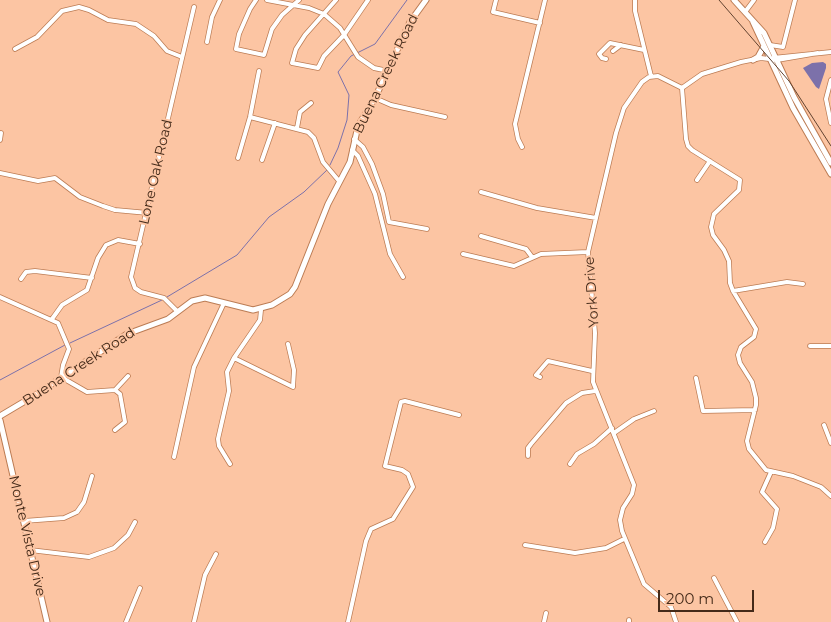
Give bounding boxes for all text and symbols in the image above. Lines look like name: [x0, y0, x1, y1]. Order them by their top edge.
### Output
street label: Buena Creek Road: [350, 12, 422, 136]
street label: Lone Oak Road: [136, 118, 176, 226]
street label: York Drive: [581, 256, 603, 328]
street label: Buena Creek Road: [20, 324, 138, 410]
street label: Monte Vista Drive: [5, 474, 49, 598]
scale bar: [661, 580, 757, 612]
text: 200 m: [666, 589, 714, 608]

